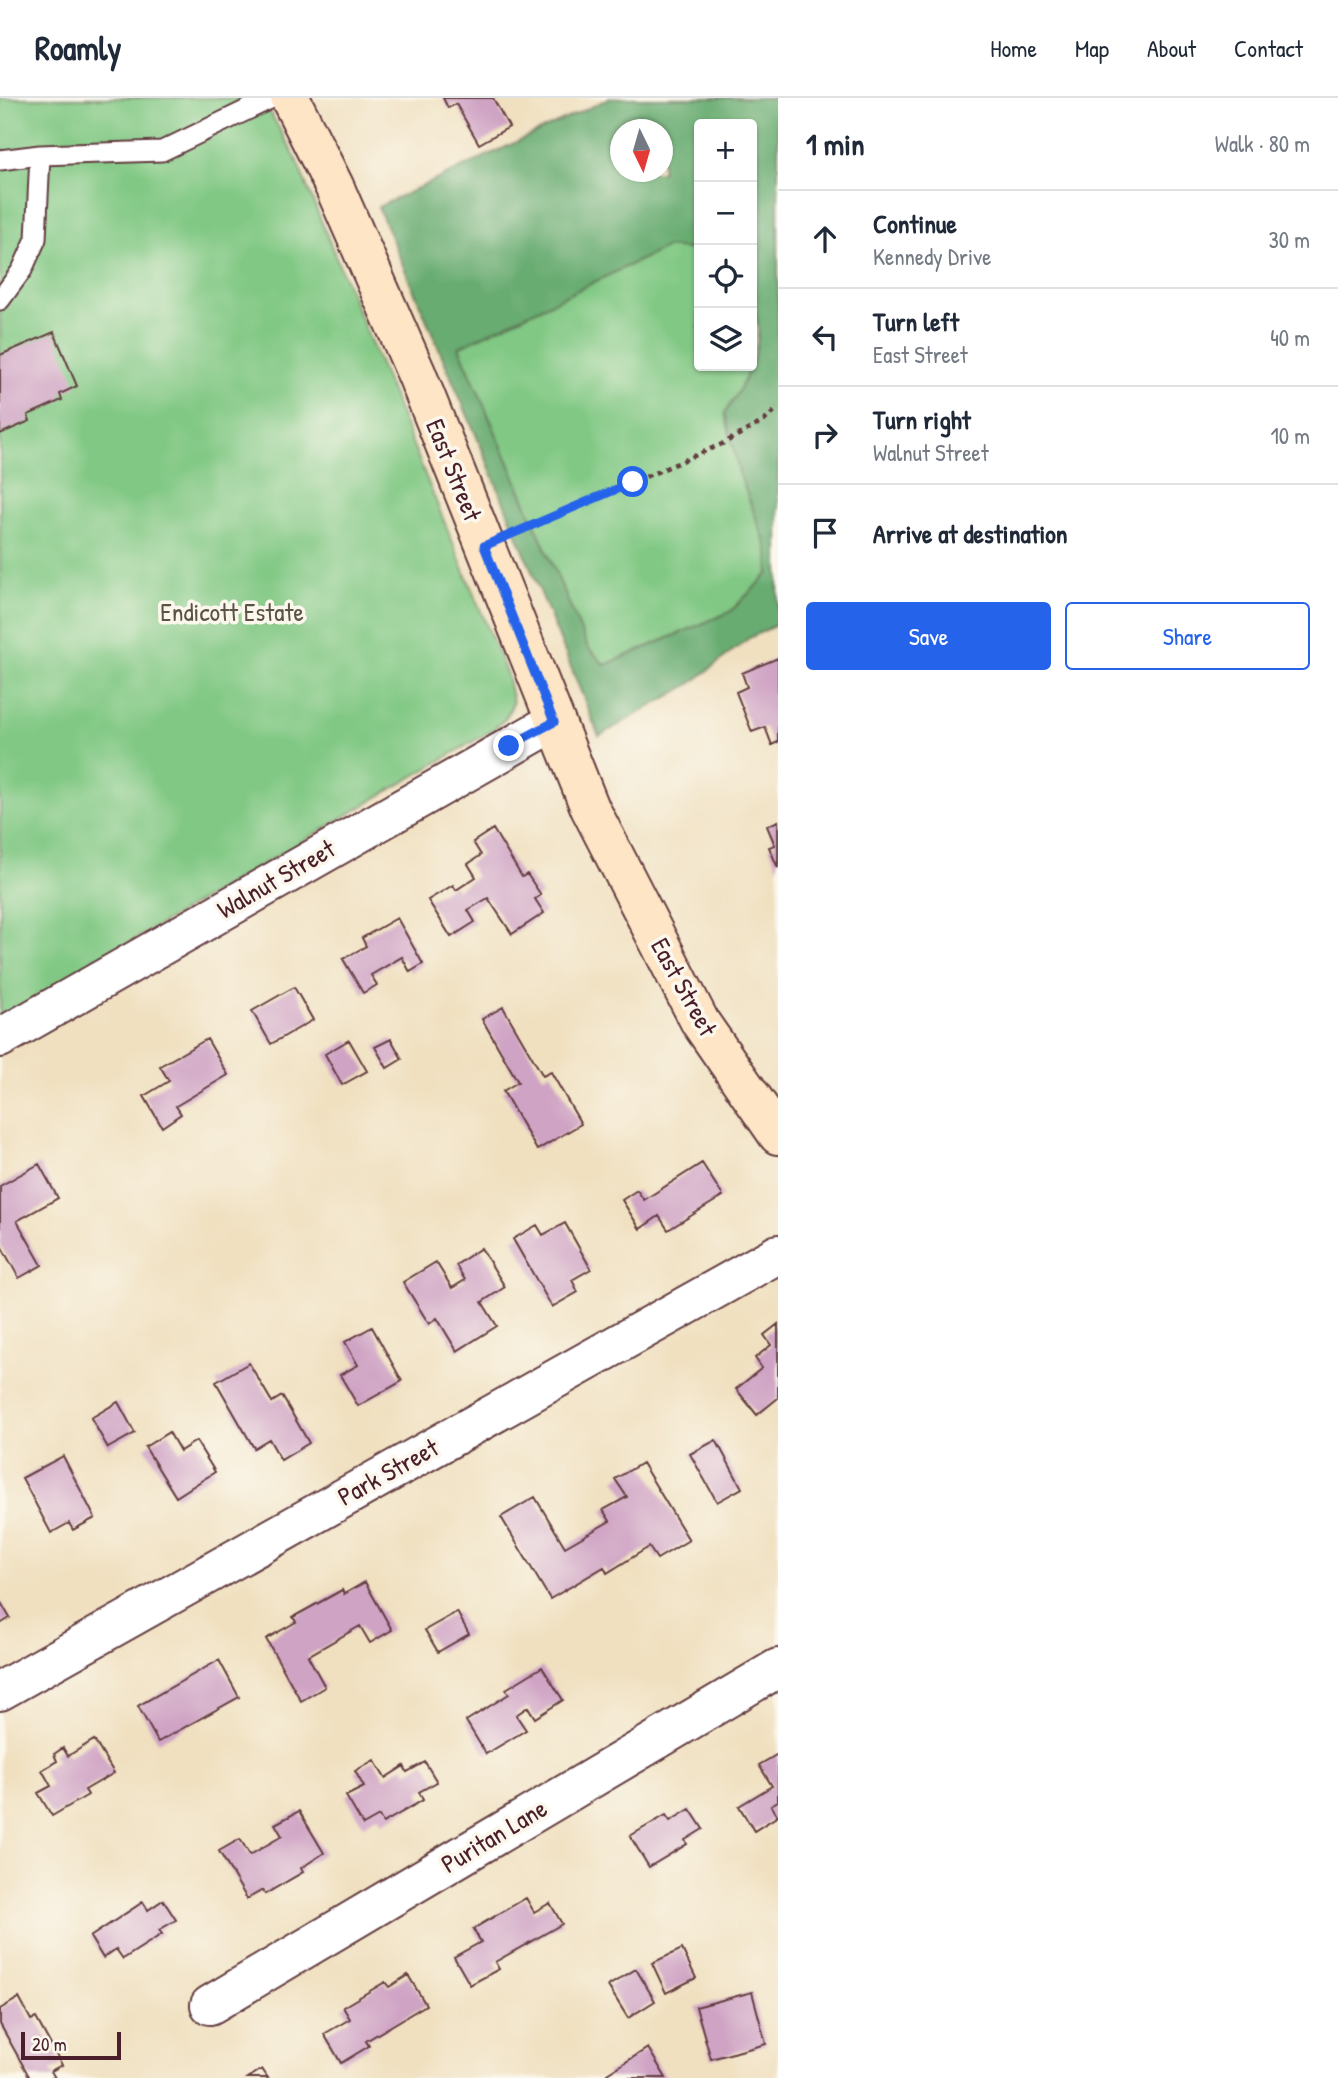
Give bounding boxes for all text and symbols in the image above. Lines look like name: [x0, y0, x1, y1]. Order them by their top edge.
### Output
text: Roamly: [35, 26, 121, 70]
text: Home: [990, 32, 1037, 64]
text: Map: [1075, 32, 1109, 64]
text: About: [1147, 32, 1196, 64]
text: Contact: [1234, 32, 1303, 64]
north arrow: [610, 119, 673, 182]
map controls: [694, 119, 757, 371]
button: +: [694, 119, 757, 182]
text: 1 min: [806, 124, 864, 164]
text: Walk · 80 m: [1215, 128, 1310, 159]
button: −: [694, 182, 757, 245]
text: Continue: [873, 206, 957, 241]
icon: ahead: [806, 220, 844, 258]
text: 30 m: [1268, 224, 1310, 255]
text: Kennedy Drive: [873, 241, 991, 272]
button: locate: [694, 245, 757, 308]
text: Turn left: [873, 304, 959, 339]
button: layers: [694, 308, 757, 371]
icon: left: [806, 318, 844, 356]
text: 40 m: [1270, 322, 1310, 353]
text: East Street: [873, 339, 968, 370]
text: Turn right: [873, 402, 971, 437]
street label: East Street: [418, 414, 491, 527]
icon: right: [806, 416, 844, 454]
text: 10 m: [1270, 420, 1310, 451]
text: Walnut Street: [873, 437, 989, 468]
route start: [617, 466, 648, 497]
icon: arrive: [806, 514, 844, 552]
text: Arrive at destination: [873, 516, 1068, 551]
park label: Endicott Estate: [160, 594, 304, 629]
button: Save: [806, 602, 1051, 670]
button: Share: [1065, 602, 1310, 670]
route end: [493, 730, 524, 761]
street label: Walnut Street: [210, 830, 342, 926]
street label: East Street: [643, 931, 726, 1043]
street label: Park Street: [331, 1429, 445, 1514]
street label: Puritan Lane: [434, 1790, 553, 1881]
scale bar: [21, 2029, 121, 2061]
text: 20 m: [32, 2031, 67, 2057]

